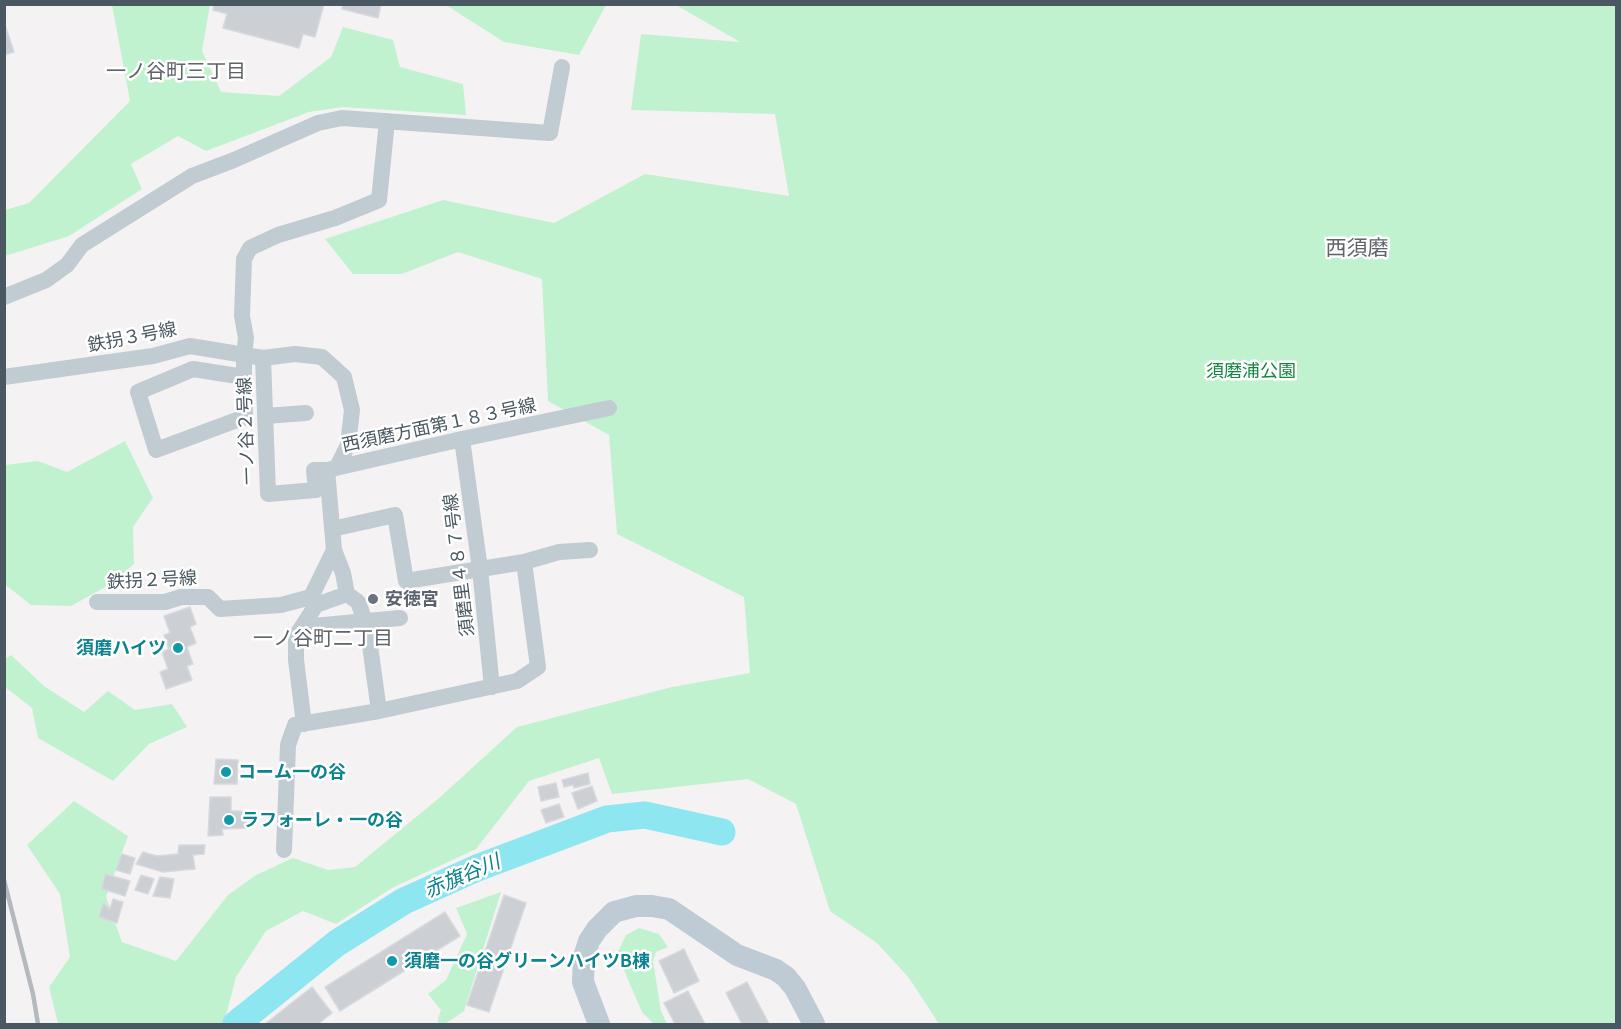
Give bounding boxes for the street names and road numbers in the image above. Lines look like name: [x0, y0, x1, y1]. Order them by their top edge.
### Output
street label: 鉄拐３号線: [86, 318, 178, 356]
street label: 一ノ谷２号線: [233, 377, 259, 485]
street label: 西須磨方面第１８３号線: [340, 394, 538, 456]
street label: 須磨里４８７号線: [440, 492, 478, 638]
street label: 鉄拐２号線: [106, 567, 198, 593]

